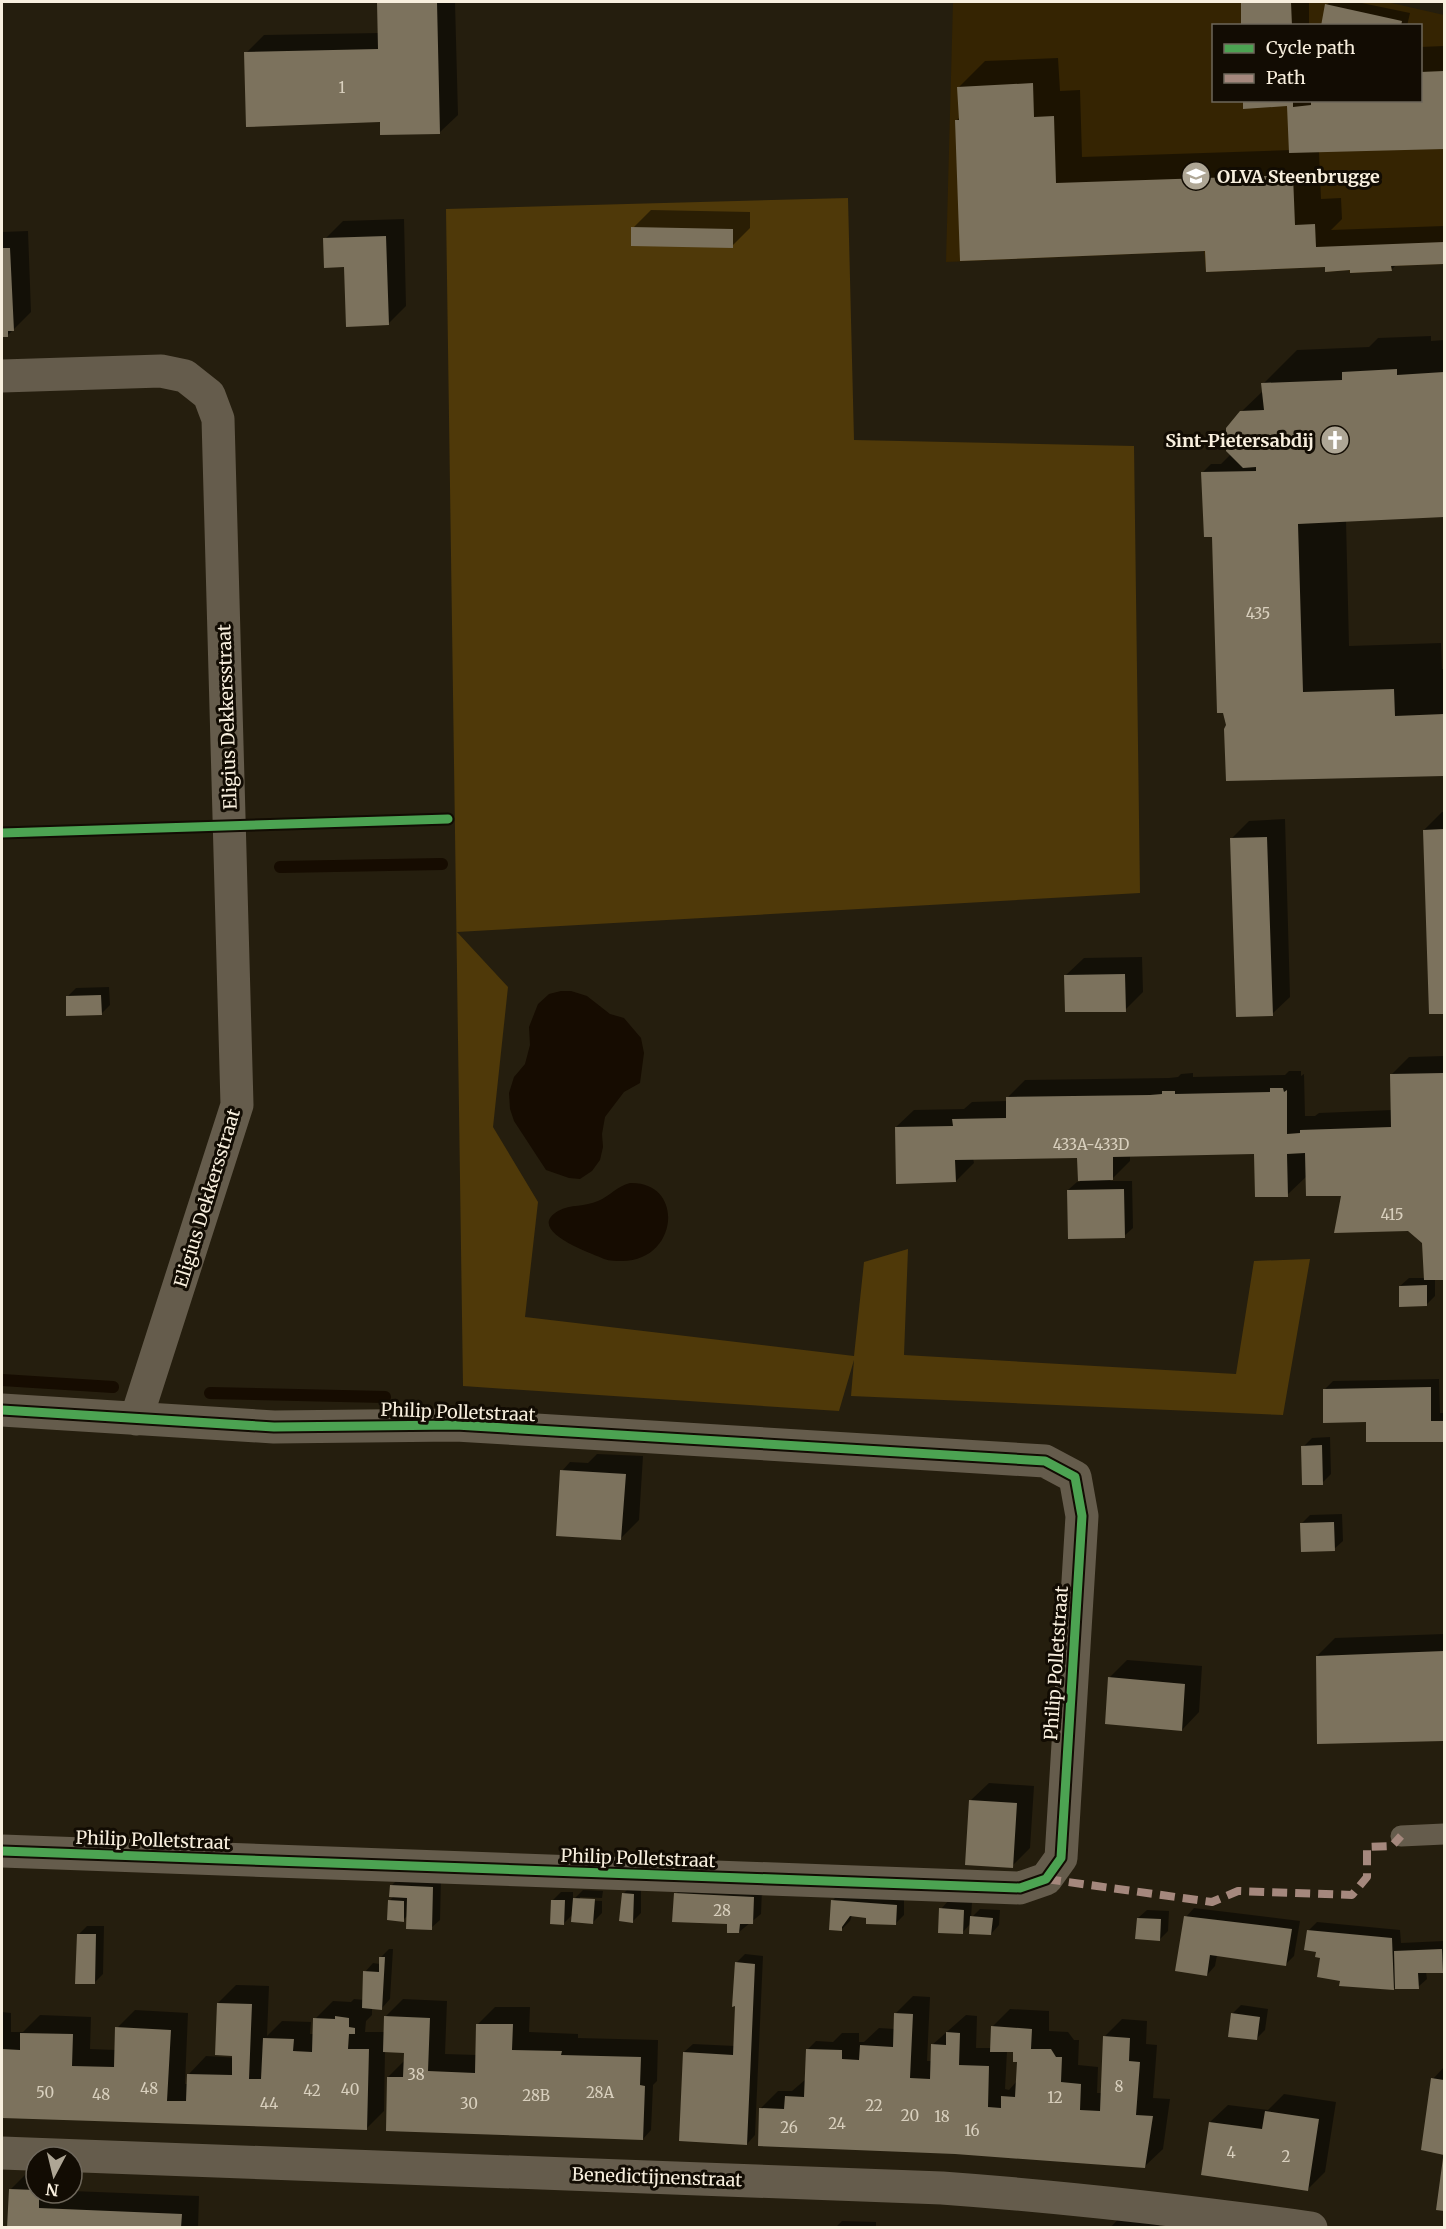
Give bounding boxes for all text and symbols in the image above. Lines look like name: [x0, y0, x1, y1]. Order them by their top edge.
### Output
legend: [1212, 24, 1422, 102]
text: Cycle path: [1266, 36, 1356, 59]
text: Path: [1266, 66, 1306, 89]
house number: 1: [339, 78, 346, 97]
school or university icon: OLVA Steenbrugge: [1180, 160, 1212, 192]
place label: OLVA Steenbrugge: [1217, 165, 1380, 188]
church icon: Sint-Pietersabdij: [1319, 424, 1351, 456]
place label: Sint-Pietersabdij: [1165, 429, 1314, 452]
house number: 435: [1246, 604, 1270, 623]
street label: Eligius Dekkersstraat: [212, 624, 242, 810]
street label: Eligius Dekkersstraat: [169, 1106, 245, 1290]
house number: 433A-433D: [1053, 1135, 1129, 1154]
house number: 415: [1380, 1205, 1404, 1224]
street label: Philip Polletstraat: [380, 1398, 536, 1426]
street label: Philip Polletstraat: [1039, 1585, 1073, 1741]
street label: Philip Polletstraat: [75, 1826, 231, 1854]
street label: Philip Polletstraat: [560, 1844, 716, 1872]
house number: 28: [713, 1901, 731, 1920]
house number: 38: [407, 2065, 425, 2084]
house number: 8: [1115, 2077, 1124, 2096]
house number: 48: [140, 2079, 158, 2098]
house number: 40: [341, 2080, 359, 2099]
house number: 42: [303, 2081, 321, 2100]
house number: 50: [36, 2083, 54, 2102]
house number: 28A: [586, 2083, 615, 2102]
house number: 48: [92, 2085, 110, 2104]
house number: 28B: [522, 2086, 550, 2105]
house number: 12: [1047, 2088, 1063, 2107]
house number: 44: [260, 2094, 278, 2113]
house number: 30: [460, 2094, 478, 2113]
house number: 22: [865, 2096, 883, 2115]
house number: 20: [901, 2106, 919, 2125]
house number: 18: [934, 2107, 950, 2126]
house number: 24: [828, 2114, 846, 2133]
house number: 26: [780, 2118, 798, 2137]
house number: 16: [964, 2121, 980, 2140]
house number: 4: [1226, 2143, 1236, 2162]
north arrow: [24, 2145, 84, 2205]
house number: 2: [1282, 2147, 1291, 2166]
street label: Benedictijnenstraat: [571, 2163, 743, 2191]
text: N: [44, 2179, 60, 2201]

